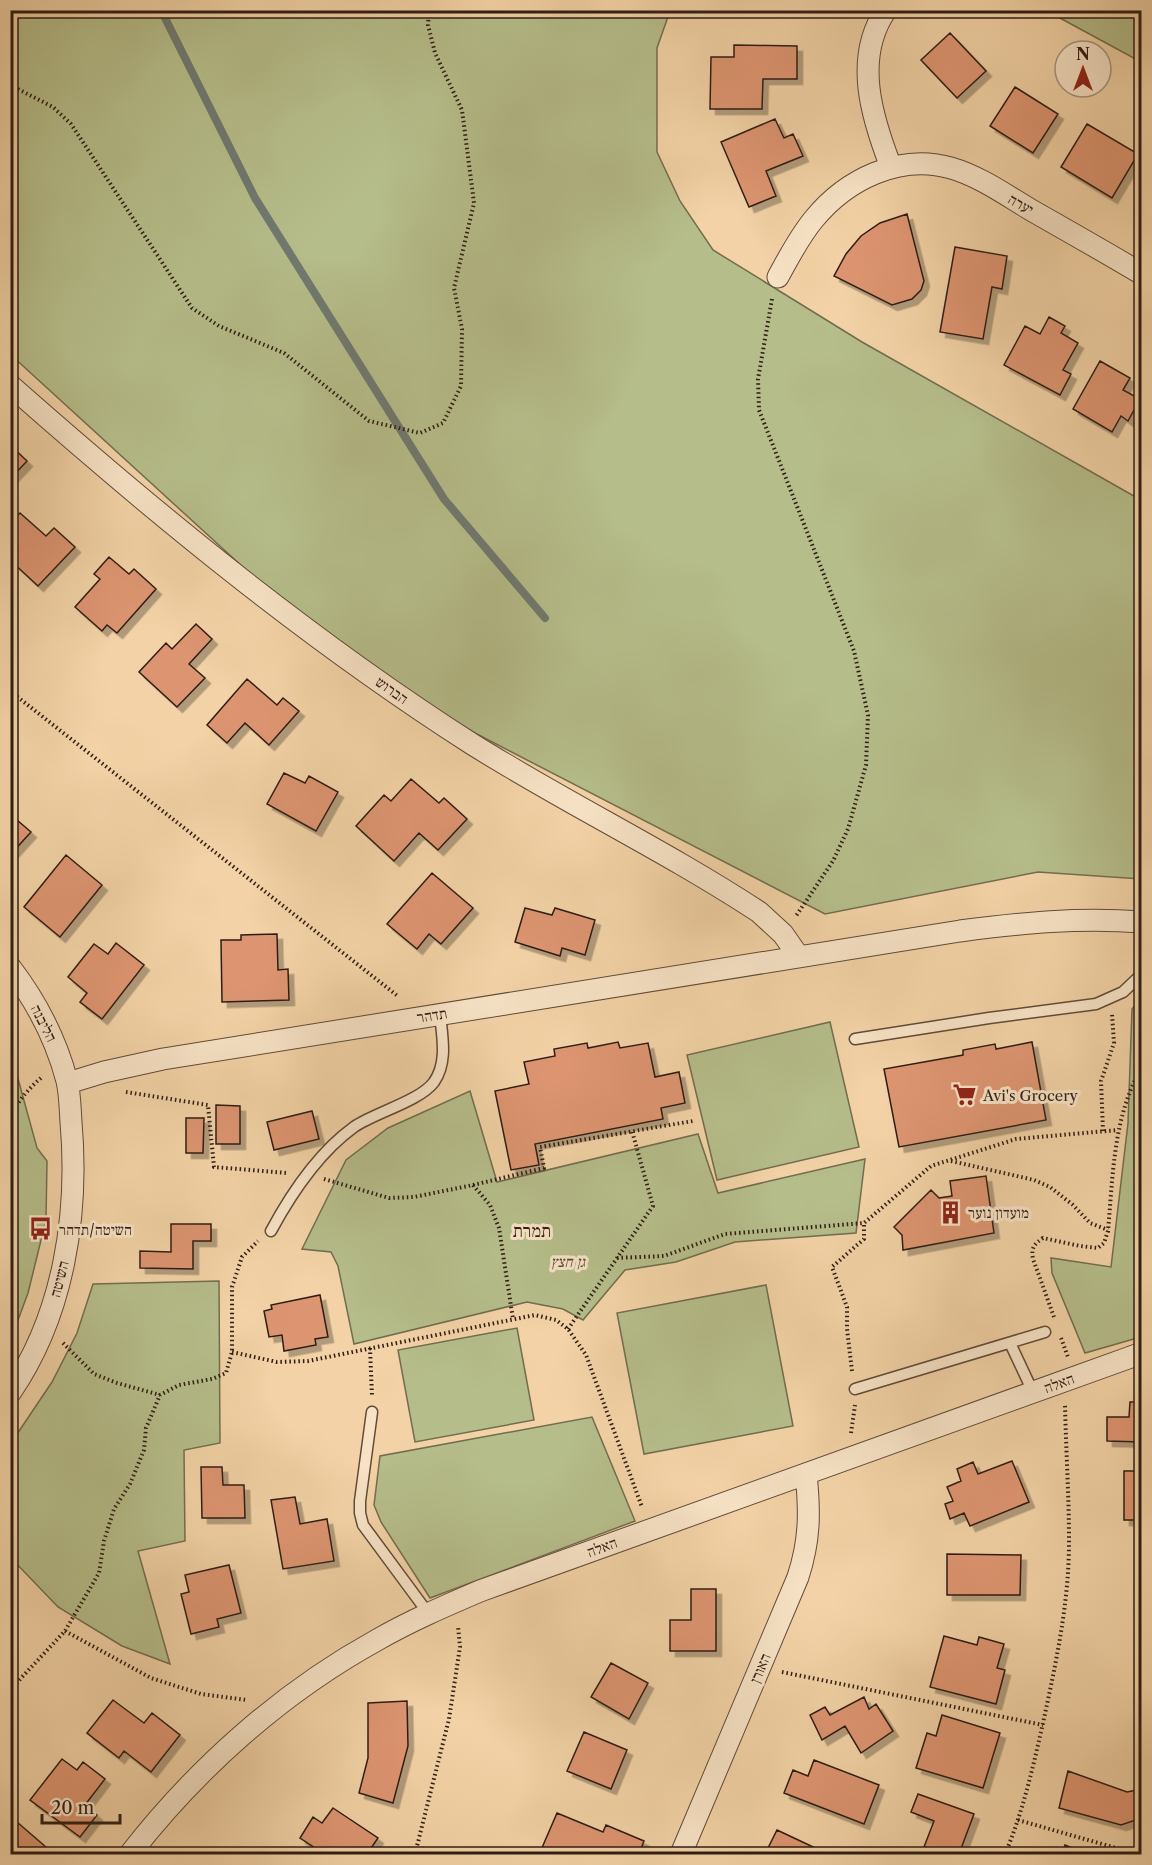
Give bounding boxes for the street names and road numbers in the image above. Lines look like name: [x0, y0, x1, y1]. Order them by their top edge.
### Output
street label: יערה: [1005, 189, 1037, 219]
street label: הברוש: [372, 672, 412, 708]
street label: הליבנה: [27, 1001, 61, 1045]
street label: תדהר: [416, 1003, 448, 1027]
street label: השיטה: [45, 1259, 73, 1299]
street label: האלה: [1041, 1369, 1077, 1397]
street label: האלה: [584, 1533, 620, 1561]
street label: האורן: [745, 1650, 775, 1686]

